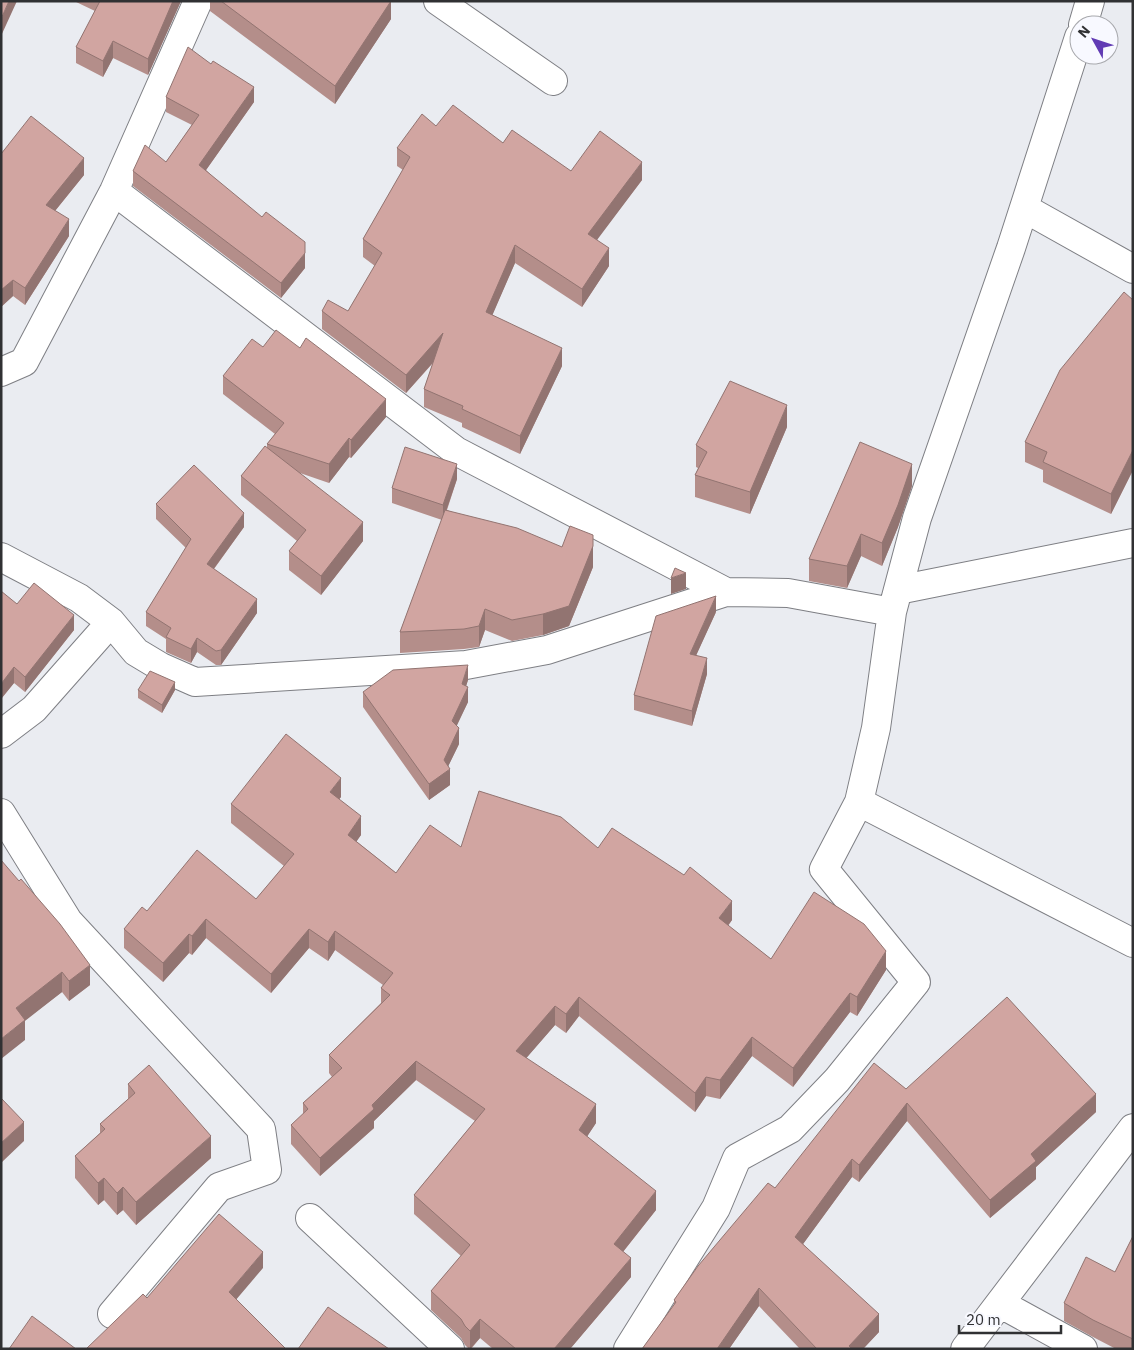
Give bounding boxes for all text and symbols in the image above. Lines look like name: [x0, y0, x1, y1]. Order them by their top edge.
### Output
north arrow: [1069, 15, 1119, 65]
text: N: [1074, 22, 1094, 41]
scale bar: [959, 1302, 1062, 1334]
text: 20 m: [966, 1310, 1001, 1329]

